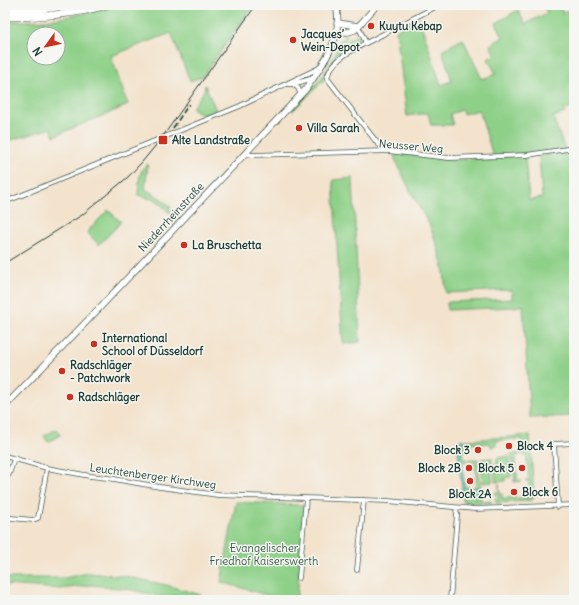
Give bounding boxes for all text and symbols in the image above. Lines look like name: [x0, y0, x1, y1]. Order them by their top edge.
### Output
place label: Kuytu Kebap: [379, 19, 442, 34]
marker: Kuytu Kebap: [366, 21, 376, 31]
north arrow: [26, 26, 66, 66]
place label: Jacques’ Wein-Depot: [301, 27, 360, 55]
marker: Jacques’ Wein-Depot: [288, 35, 298, 45]
text: N: [30, 44, 46, 58]
place label: Villa Sarah: [307, 121, 360, 135]
marker: Villa Sarah: [294, 123, 304, 133]
place label: Alte Landstraße: [172, 133, 250, 147]
marker: Alte Landstraße: [157, 134, 169, 146]
street label: Neusser Weg: [378, 136, 444, 156]
street label: Niederrheinstraße: [135, 179, 207, 255]
place label: La Bruschetta: [192, 238, 262, 252]
marker: La Bruschetta: [179, 240, 189, 250]
place label: International School of Düsseldorf: [102, 331, 204, 358]
marker: International School of Düsseldorf: [89, 339, 99, 349]
place label: Radschläger - Patchwork: [70, 358, 132, 385]
marker: Radschläger - Patchwork: [57, 366, 67, 376]
place label: Radschläger: [78, 390, 140, 405]
marker: Radschläger: [65, 392, 75, 402]
place label: Block 4: [517, 439, 554, 453]
marker: Block 4: [504, 441, 514, 451]
place label: Block 3: [434, 443, 470, 457]
marker: Block 3: [473, 445, 483, 455]
street label: Leuchtenberger Kirchweg: [89, 460, 217, 492]
place label: Block 2B: [418, 461, 461, 475]
place label: Block 5: [478, 461, 514, 475]
marker: Block 2B: [464, 463, 474, 473]
marker: Block 5: [517, 463, 527, 473]
marker: Block 2A: [465, 476, 475, 486]
place label: Block 6: [522, 485, 558, 499]
place label: Block 2A: [449, 487, 491, 501]
marker: Block 6: [509, 487, 519, 497]
park label: Evangelischer Friedhof Kaiserswerth: [210, 541, 318, 568]

